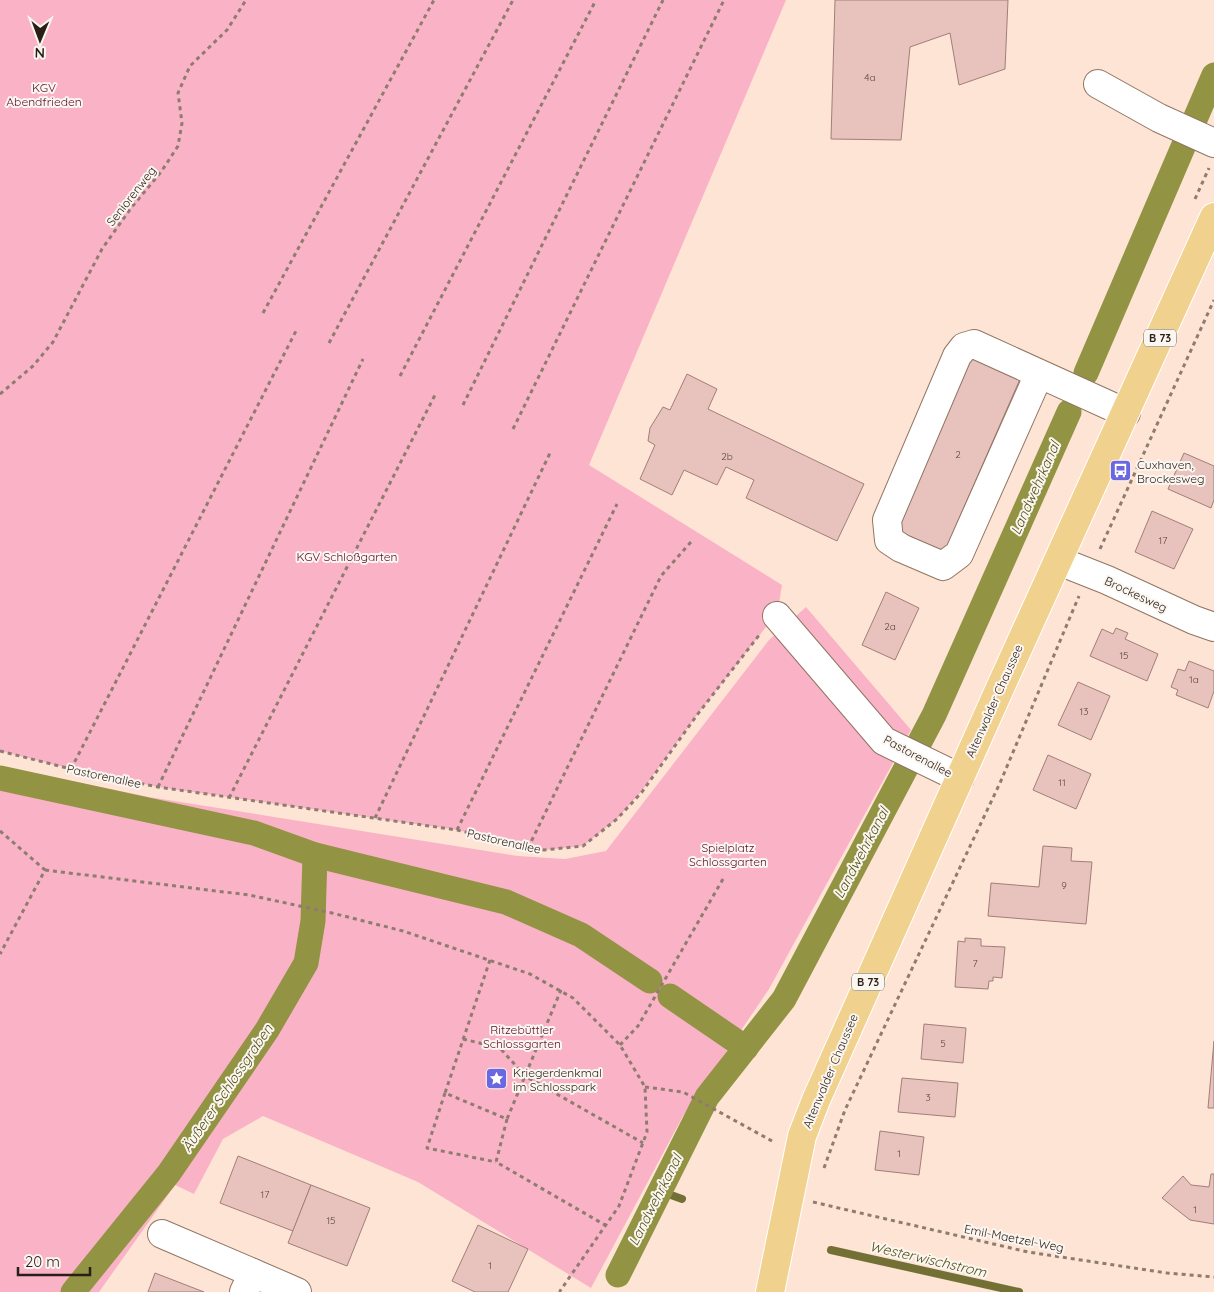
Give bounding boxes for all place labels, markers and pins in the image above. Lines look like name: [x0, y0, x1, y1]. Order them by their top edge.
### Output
place label: Cuxhaven, Brockesweg: [1137, 457, 1204, 486]
bus stop icon: Cuxhaven, Brockesweg: [1109, 459, 1133, 483]
place label: Kriegerdenkmal im Schlosspark: [513, 1065, 602, 1094]
place icon: Kriegerdenkmal im Schlosspark: [485, 1067, 509, 1091]

